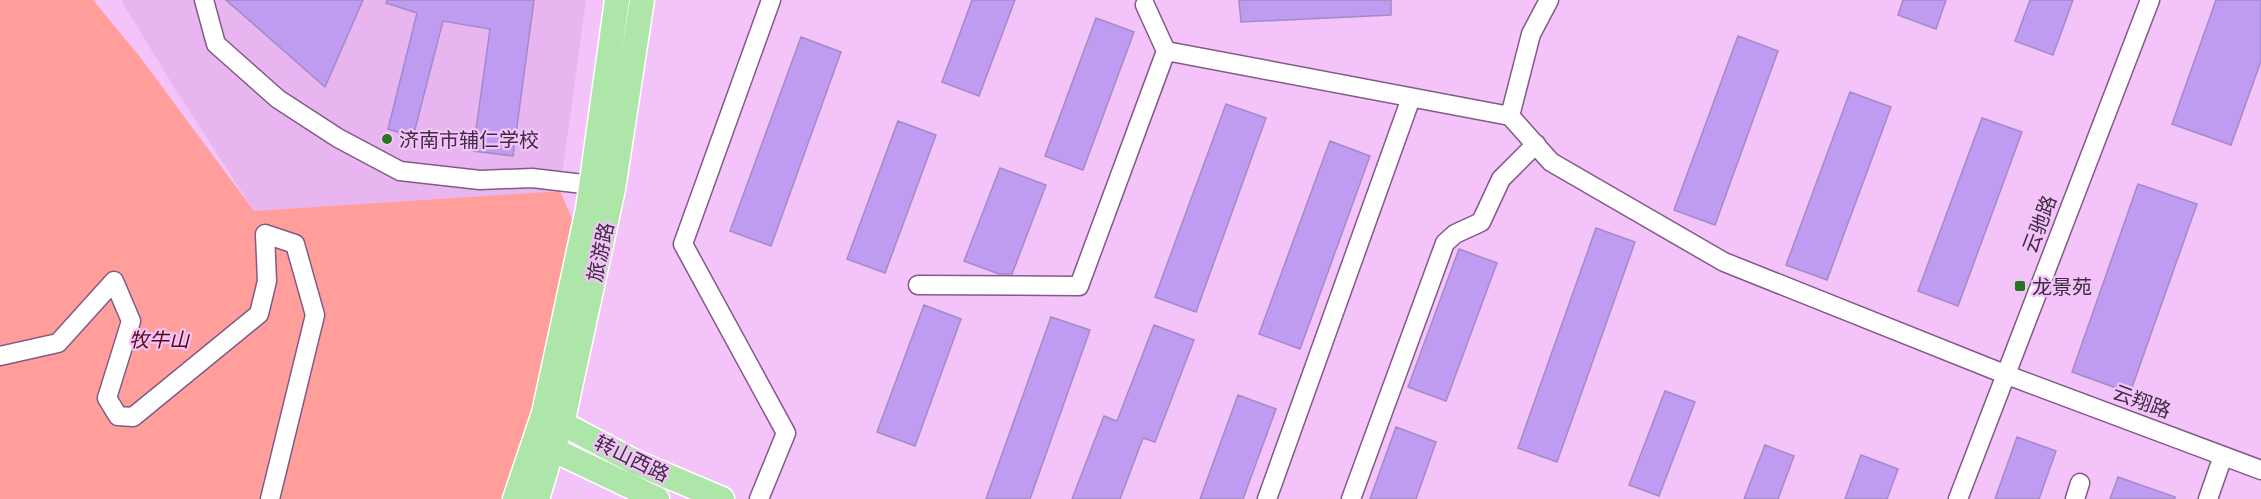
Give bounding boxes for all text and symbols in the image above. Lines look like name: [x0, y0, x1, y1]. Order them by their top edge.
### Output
place label: 济南市辅仁学校: [399, 126, 539, 153]
marker: 济南市辅仁学校: [380, 132, 394, 146]
street label: 云驰路: [2016, 191, 2062, 257]
street label: 旅游路: [581, 220, 619, 284]
place label: 龙景苑: [2032, 273, 2092, 300]
marker: 龙景苑: [2013, 279, 2027, 293]
park label: 牧牛山: [129, 326, 191, 353]
street label: 云翔路: [2109, 378, 2175, 424]
street label: 转山西路: [590, 428, 674, 488]

